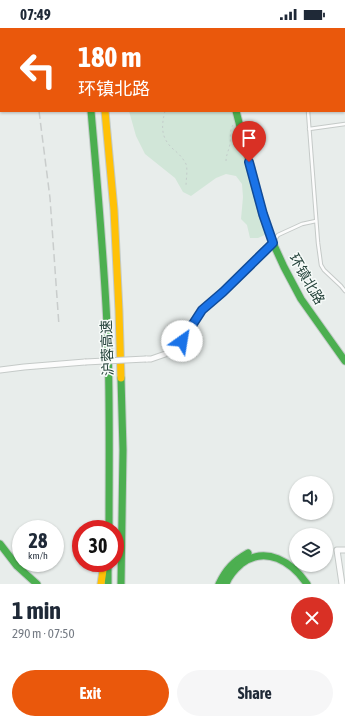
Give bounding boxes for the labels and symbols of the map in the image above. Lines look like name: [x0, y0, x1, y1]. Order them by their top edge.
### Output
pin: [232, 121, 266, 162]
street label: 环镇北路: [286, 251, 328, 307]
street label: 沪蓉高速: [98, 320, 116, 376]
position arrow: [161, 320, 203, 362]
speed limit sign: 30: [72, 520, 124, 572]

